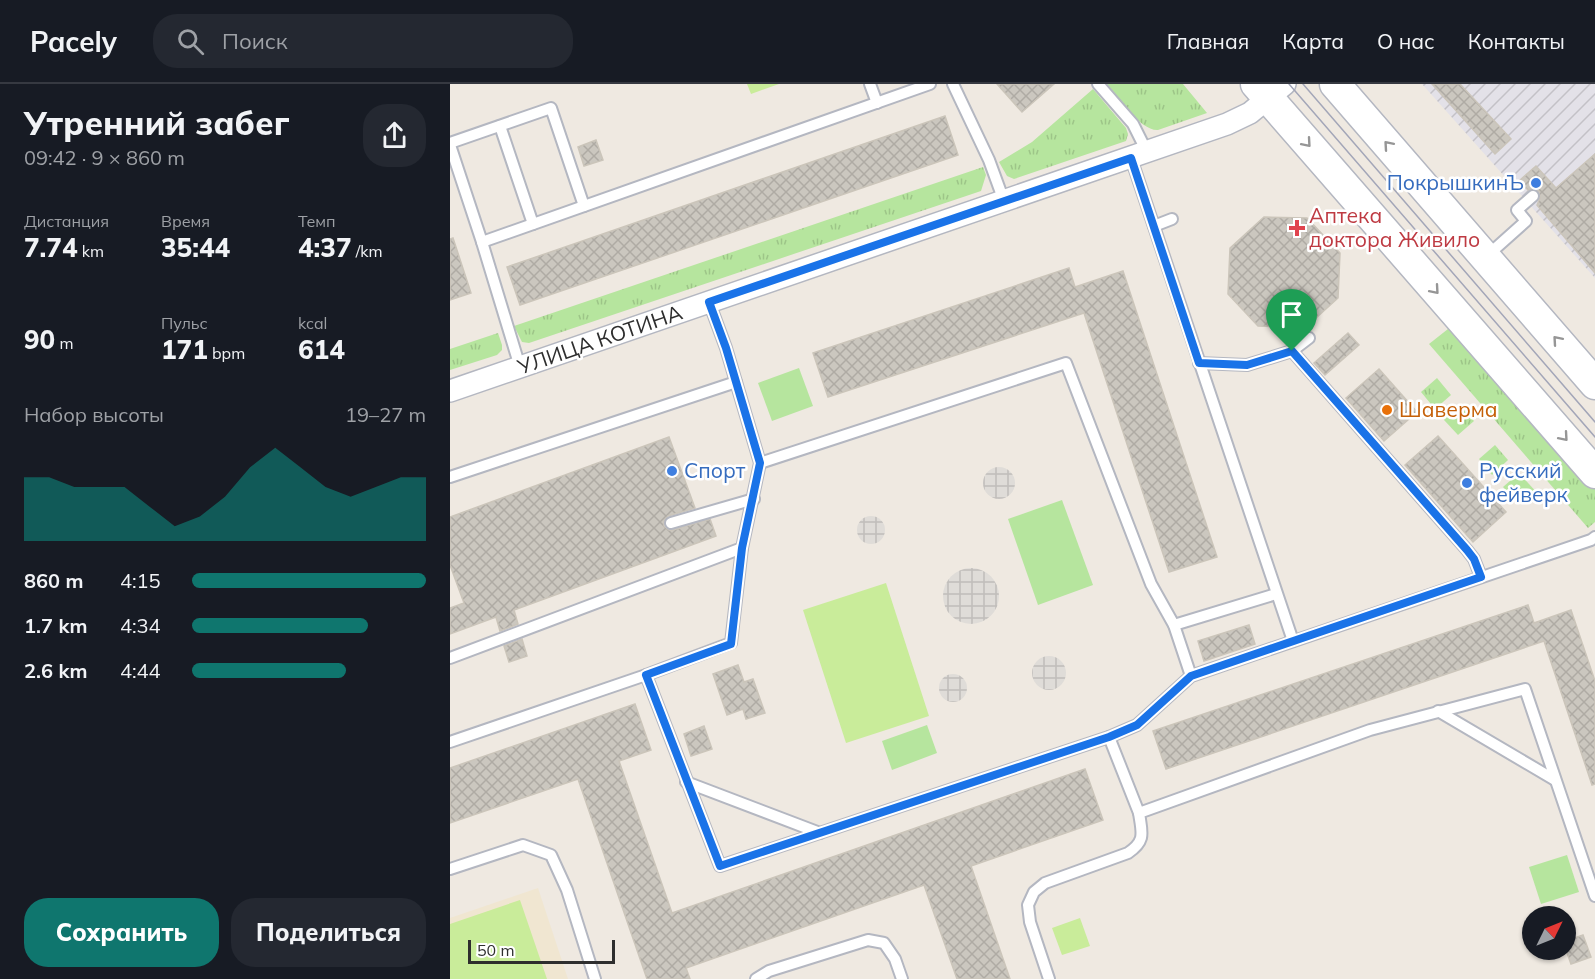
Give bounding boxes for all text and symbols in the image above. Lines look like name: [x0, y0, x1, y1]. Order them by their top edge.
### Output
search box: [153, 14, 573, 68]
text: Pacely: [30, 24, 117, 59]
icon: search: [174, 25, 207, 58]
text: Поиск: [222, 27, 288, 55]
text: Главная: [1167, 28, 1249, 54]
text: Карта: [1282, 28, 1344, 54]
text: О нас: [1377, 28, 1435, 54]
text: Контакты: [1468, 28, 1565, 54]
text: Утренний забег: [24, 102, 290, 143]
button: share: [363, 104, 426, 167]
one-way arrow: [1300, 136, 1311, 147]
one-way arrow: [1384, 141, 1395, 152]
text: 09:42 · 9 × 860 m: [24, 145, 185, 170]
place label: ПокрышкинЪ: [1387, 169, 1524, 195]
marker: ПокрышкинЪ: [1529, 176, 1543, 190]
place label: Аптека доктора Живило: [1309, 202, 1480, 252]
text: Дистанция: [24, 211, 109, 231]
text: Время: [161, 211, 210, 231]
text: Темп: [298, 211, 336, 231]
marker: Аптека доктора Живило: [1290, 221, 1304, 235]
text: 7.74: [24, 231, 78, 264]
text: 35:44: [161, 231, 230, 264]
text: 4:37: [298, 231, 352, 264]
text: km: [78, 241, 104, 261]
text: /km: [352, 241, 383, 261]
one-way arrow: [1428, 283, 1439, 294]
pin: [1266, 289, 1317, 351]
icon: arrive: [1275, 298, 1308, 331]
street label: УЛИЦА КОТИНА: [513, 299, 686, 380]
text: Пульс: [161, 313, 208, 333]
text: kcal: [298, 313, 327, 333]
text: 90: [24, 323, 55, 356]
text: m: [55, 333, 73, 353]
text: 171: [161, 333, 208, 366]
text: 614: [298, 333, 345, 366]
one-way arrow: [1553, 336, 1564, 347]
text: bpm: [208, 343, 245, 363]
place label: Шаверма: [1399, 396, 1498, 422]
text: Набор высоты: [24, 402, 164, 427]
text: 19–27 m: [345, 402, 426, 427]
marker: Шаверма: [1380, 403, 1394, 417]
one-way arrow: [1556, 430, 1567, 441]
place label: Спорт: [684, 457, 746, 483]
place label: Русский фейверк: [1479, 457, 1568, 507]
marker: Спорт: [665, 464, 679, 478]
marker: Русский фейверк: [1460, 476, 1474, 490]
text: 860 m: [24, 568, 83, 593]
text: 4:15: [120, 568, 161, 593]
text: 1.7 km: [24, 613, 87, 638]
text: 4:34: [120, 613, 161, 638]
text: 2.6 km: [24, 658, 87, 683]
text: 4:44: [120, 658, 161, 683]
button: Сохранить: [24, 898, 219, 967]
button: Поделиться: [231, 898, 426, 967]
north arrow: [1522, 906, 1576, 960]
map controls: [1522, 906, 1576, 960]
scale bar: [468, 937, 615, 964]
text: 50 m: [477, 940, 514, 960]

